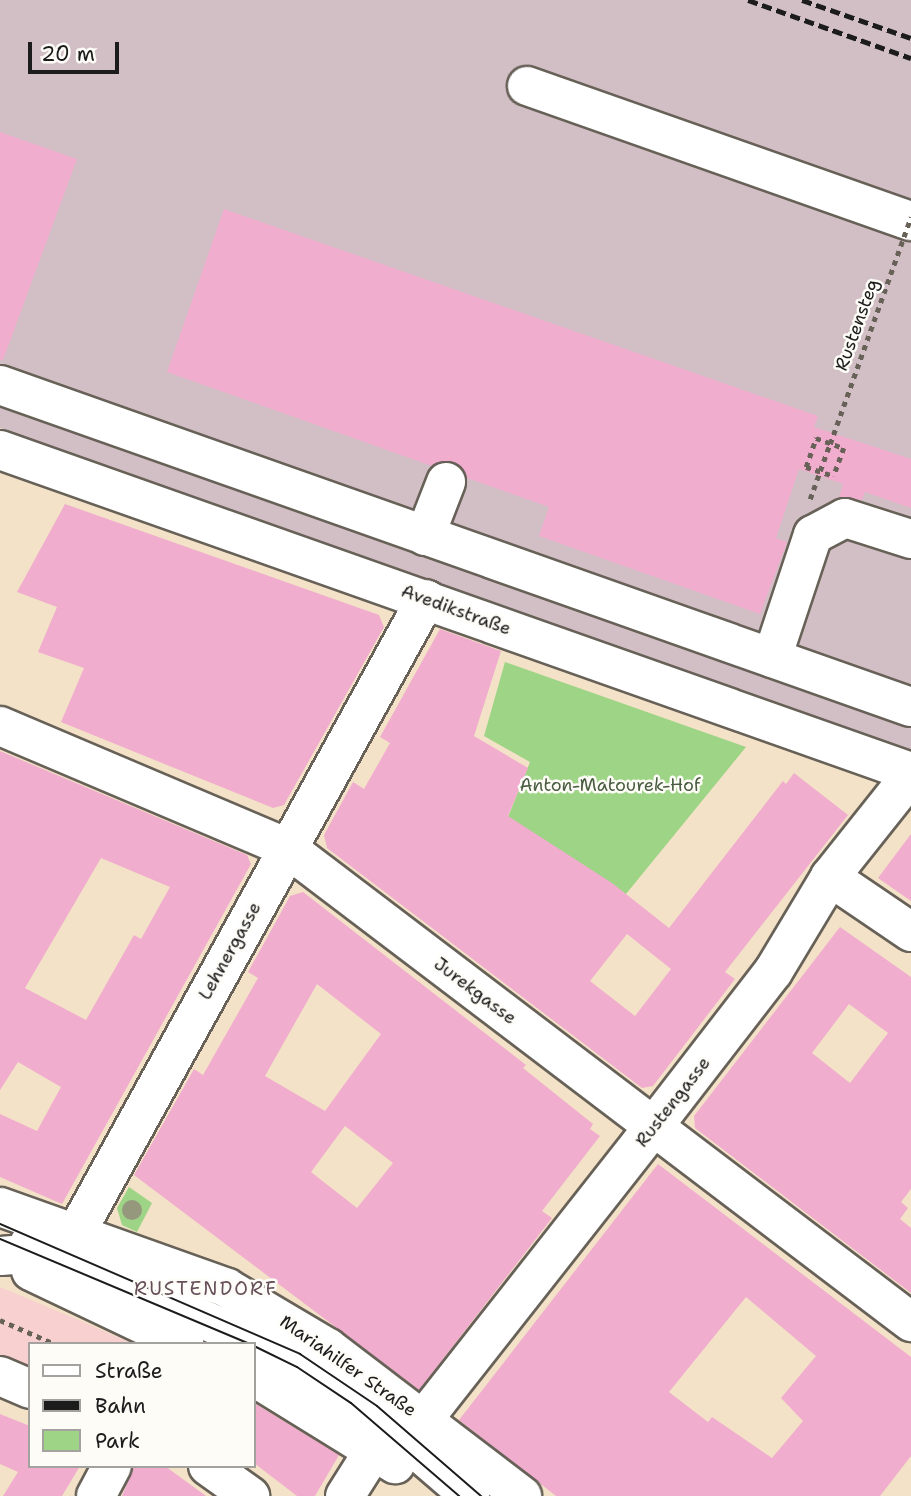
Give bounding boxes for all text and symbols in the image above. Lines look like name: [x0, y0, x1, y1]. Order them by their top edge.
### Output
scale bar: [32, 28, 122, 72]
text: 20 m: [41, 40, 95, 68]
street label: Rustensteg: [830, 276, 884, 374]
street label: Avedikstraße: [398, 580, 514, 640]
park label: Anton-Matourek-Hof: [520, 774, 700, 796]
street label: Lehnergasse: [194, 898, 266, 1004]
street label: Jurekgasse: [430, 953, 520, 1029]
street label: Rustengasse: [631, 1053, 715, 1151]
district label: RUSTENDORF: [135, 1278, 277, 1300]
street label: Mariahilfer Straße: [276, 1311, 420, 1421]
legend: [28, 1342, 256, 1468]
text: Straße: [95, 1357, 163, 1385]
text: Bahn: [95, 1392, 146, 1420]
text: Park: [95, 1427, 140, 1455]

